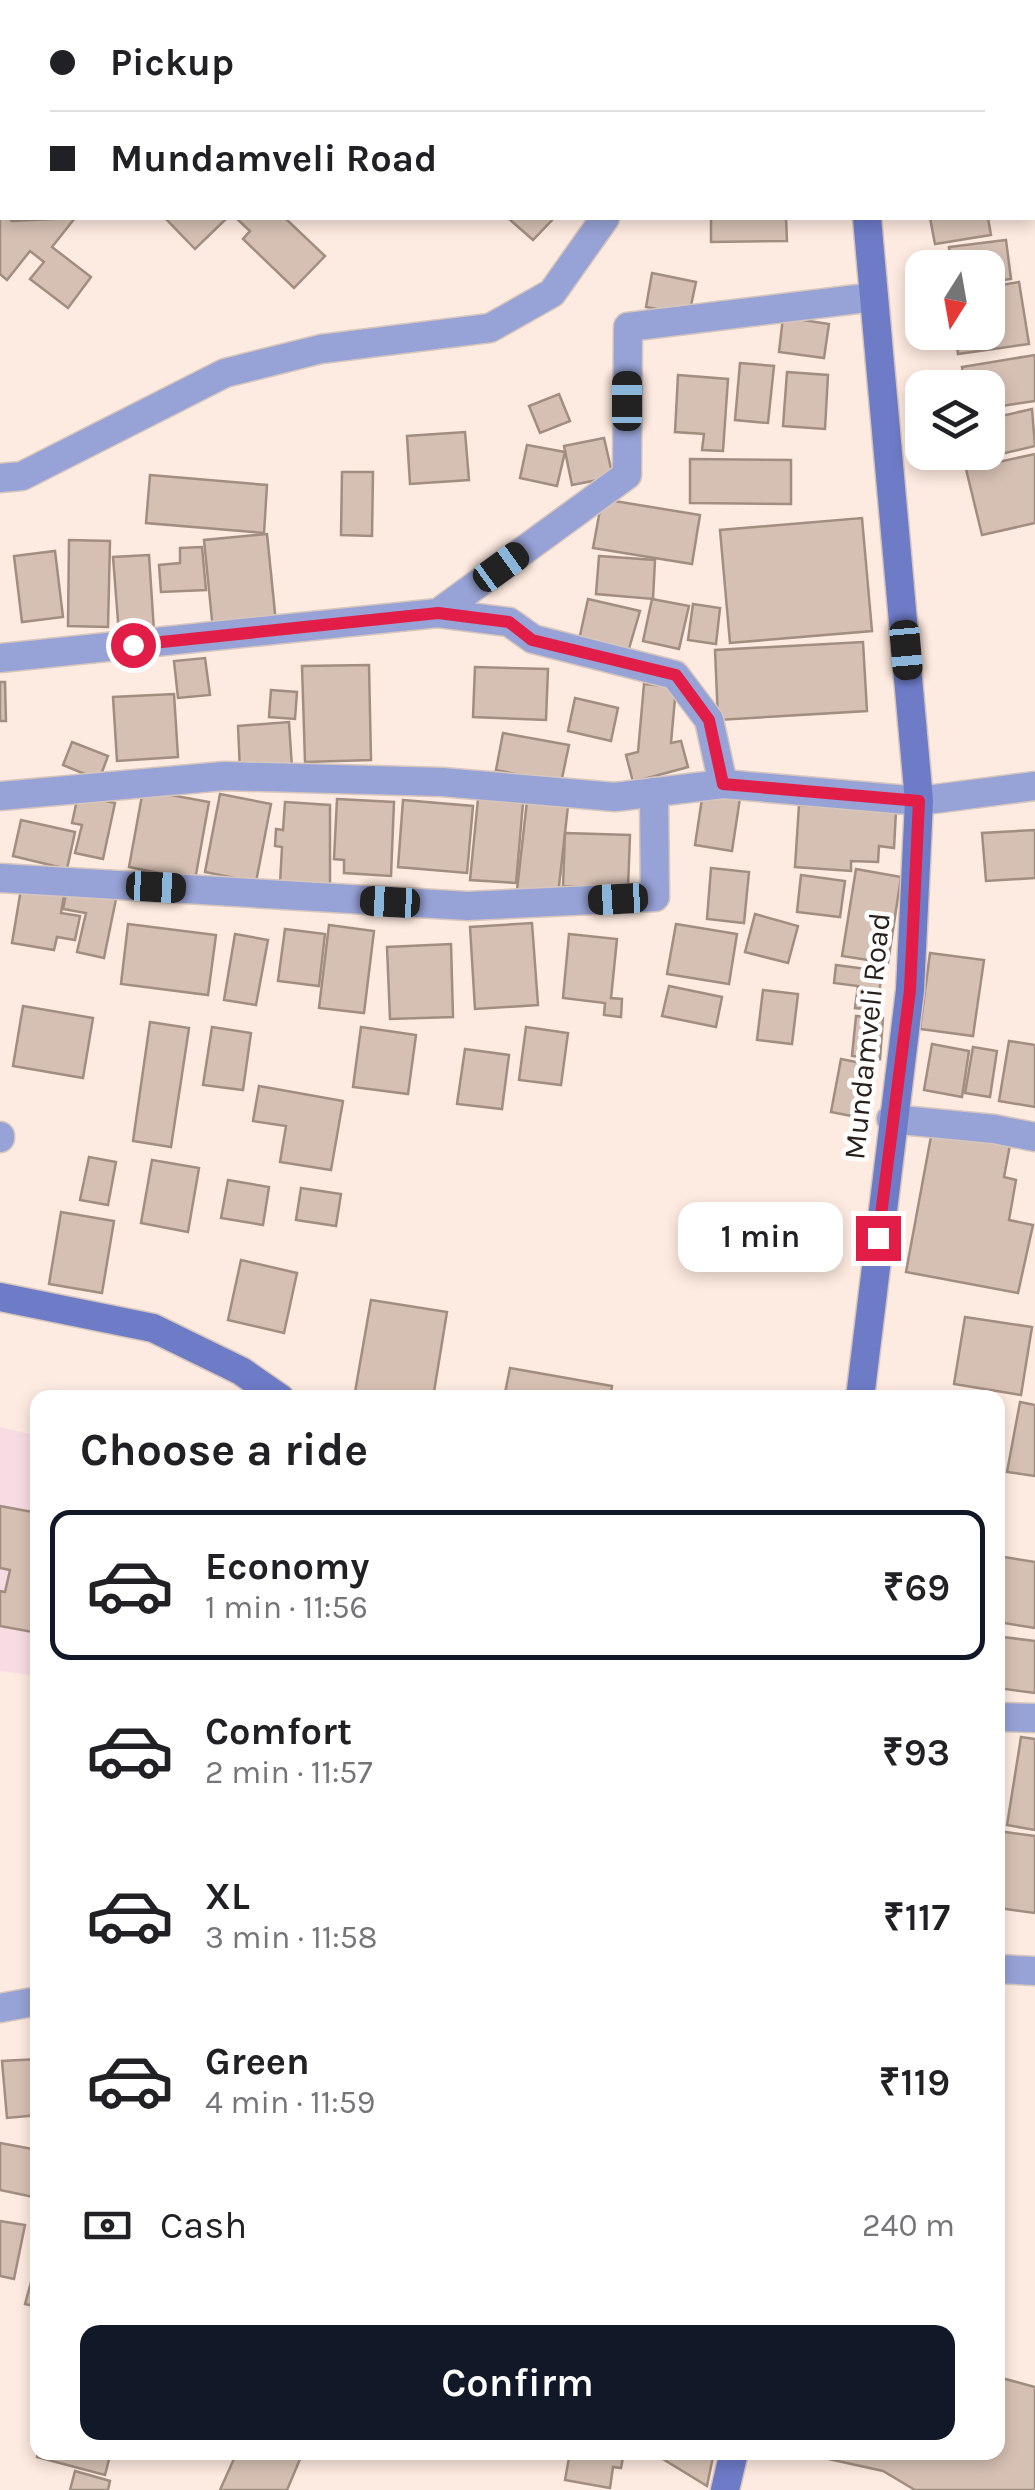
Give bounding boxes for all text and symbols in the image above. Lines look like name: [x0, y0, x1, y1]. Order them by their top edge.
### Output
text: Pickup: [110, 40, 234, 85]
text: Mundamveli Road: [110, 136, 437, 181]
north arrow: [905, 250, 1005, 350]
map controls: [905, 250, 1005, 470]
button: layers: [905, 370, 1005, 470]
car: [612, 371, 642, 431]
car: [468, 537, 534, 597]
car: [888, 619, 924, 681]
route start: [111, 623, 156, 668]
car: [125, 870, 187, 904]
car: [587, 882, 649, 916]
car: [359, 885, 421, 919]
street label: Mundamveli Road: [836, 911, 898, 1161]
callout: 1 min: [678, 1203, 843, 1273]
route end: [856, 1216, 901, 1261]
text: 1 min: [721, 1218, 800, 1255]
text: Choose a ride: [80, 1424, 368, 1476]
icon: car: [85, 1540, 175, 1630]
text: Economy: [205, 1544, 369, 1589]
text: ₹69: [883, 1565, 950, 1610]
text: 1 min · 11:56: [205, 1589, 368, 1626]
icon: car: [85, 1705, 175, 1795]
text: Comfort: [205, 1709, 352, 1754]
text: ₹93: [882, 1730, 950, 1775]
text: 2 min · 11:57: [205, 1754, 372, 1791]
icon: car: [85, 1870, 175, 1960]
text: XL: [205, 1874, 250, 1919]
text: ₹117: [883, 1895, 950, 1940]
text: 3 min · 11:58: [205, 1919, 377, 1956]
icon: car: [85, 2035, 175, 2125]
text: Green: [205, 2039, 310, 2084]
text: ₹119: [879, 2060, 950, 2105]
text: 4 min · 11:59: [205, 2084, 375, 2121]
icon: cash: [80, 2198, 135, 2253]
text: Cash: [160, 2203, 247, 2248]
text: 240 m: [862, 2207, 955, 2244]
button: Confirm: [80, 2325, 955, 2440]

